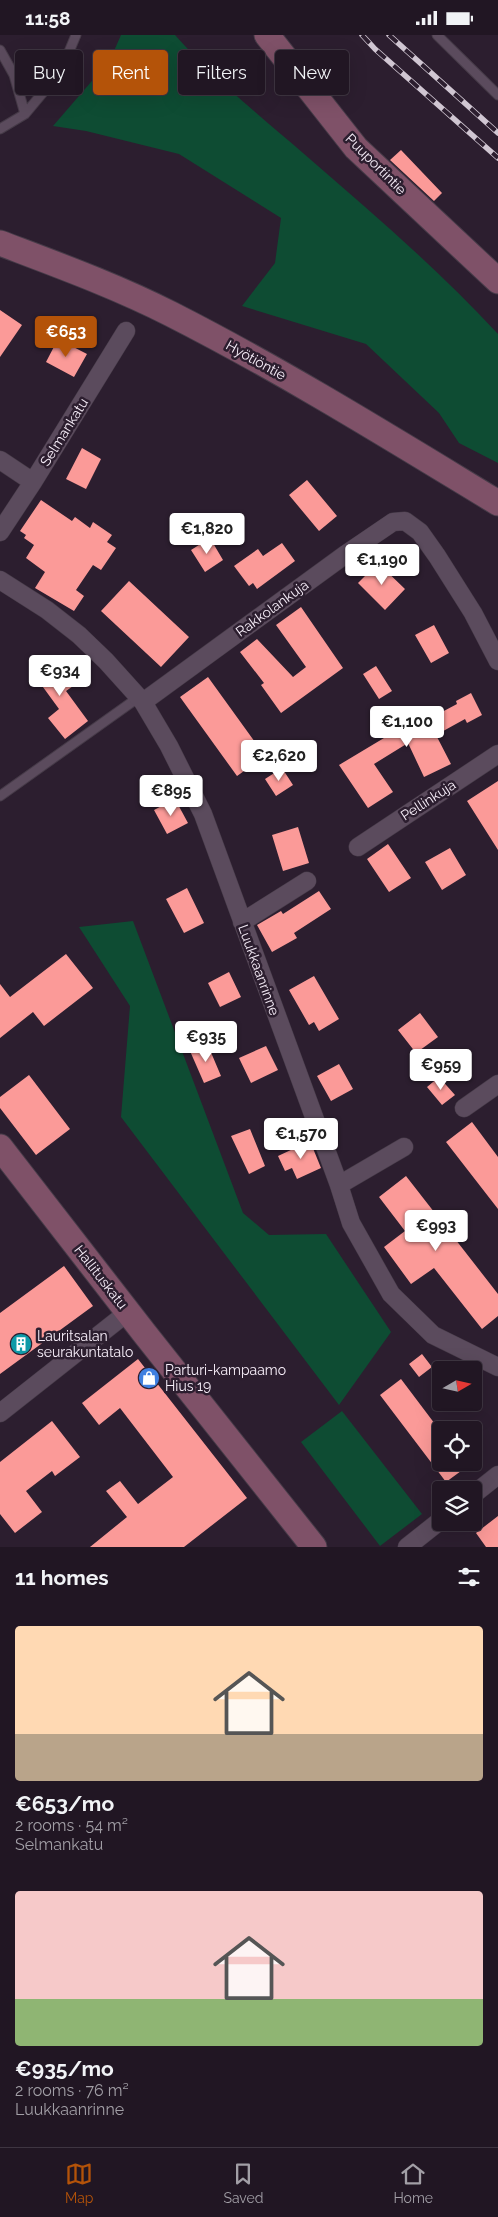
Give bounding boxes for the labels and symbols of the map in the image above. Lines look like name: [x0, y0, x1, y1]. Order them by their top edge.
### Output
street label: Puuportintie: [342, 130, 410, 198]
pin: €653: [36, 315, 96, 358]
street label: Hyötiöntie: [223, 337, 289, 383]
street label: Selmankatu: [37, 395, 91, 469]
pin: €1,820: [166, 513, 248, 555]
pin: €1,190: [341, 543, 423, 586]
street label: Rakkolankuja: [233, 576, 311, 640]
pin: €934: [30, 655, 90, 697]
pin: €1,100: [366, 705, 448, 748]
pin: €2,620: [238, 739, 320, 782]
pin: €895: [141, 775, 201, 817]
street label: Pellinkuja: [398, 776, 458, 824]
street label: Luukkaanrinne: [235, 922, 283, 1018]
pin: €935: [176, 1021, 236, 1063]
pin: €959: [411, 1049, 471, 1091]
pin: €1,570: [260, 1117, 342, 1160]
pin: €993: [406, 1209, 466, 1252]
street label: Hallituskatu: [71, 1242, 131, 1312]
place label: Lauritsalan seurakuntatalo: [37, 1328, 133, 1360]
building icon: Lauritsalan seurakuntatalo: [9, 1332, 33, 1356]
north arrow: [432, 1361, 482, 1411]
place label: Parturi-kampaamo Hius 19: [165, 1362, 286, 1394]
shop icon: Parturi-kampaamo Hius 19: [137, 1366, 161, 1390]

